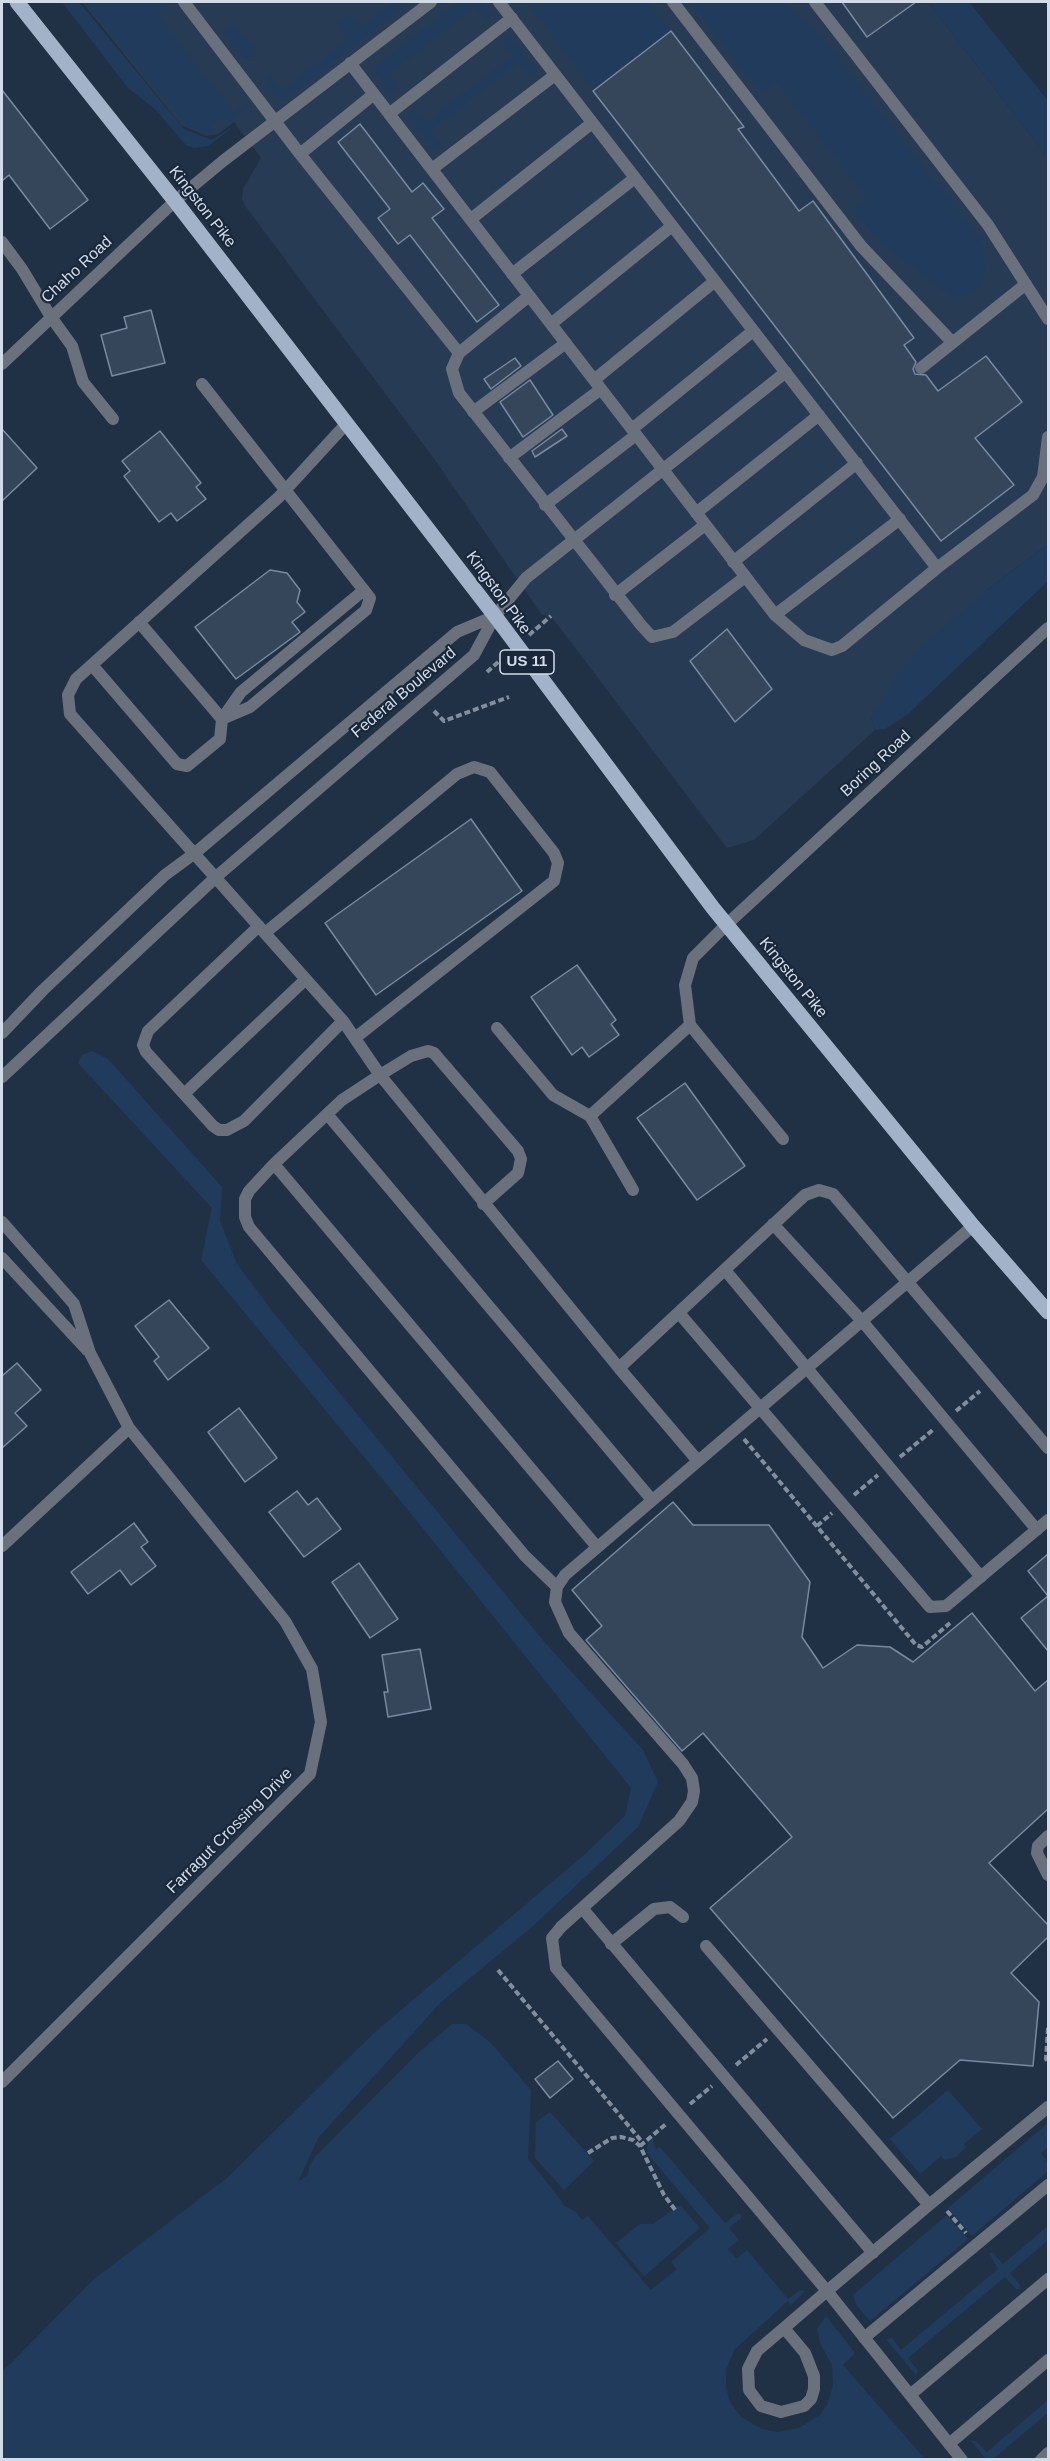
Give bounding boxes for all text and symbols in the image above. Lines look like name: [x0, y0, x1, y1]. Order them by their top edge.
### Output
street label: Kingston Pike: [164, 163, 240, 251]
street label: Chaho Road: [38, 232, 116, 308]
street label: Kingston Pike: [461, 548, 535, 638]
street label: Federal Boulevard: [348, 644, 460, 742]
road number: US 11: [500, 650, 554, 674]
street label: Boring Road: [837, 727, 915, 801]
street label: Kingston Pike: [755, 934, 831, 1022]
street label: Farragut Crossing Drive: [163, 1764, 297, 1898]

